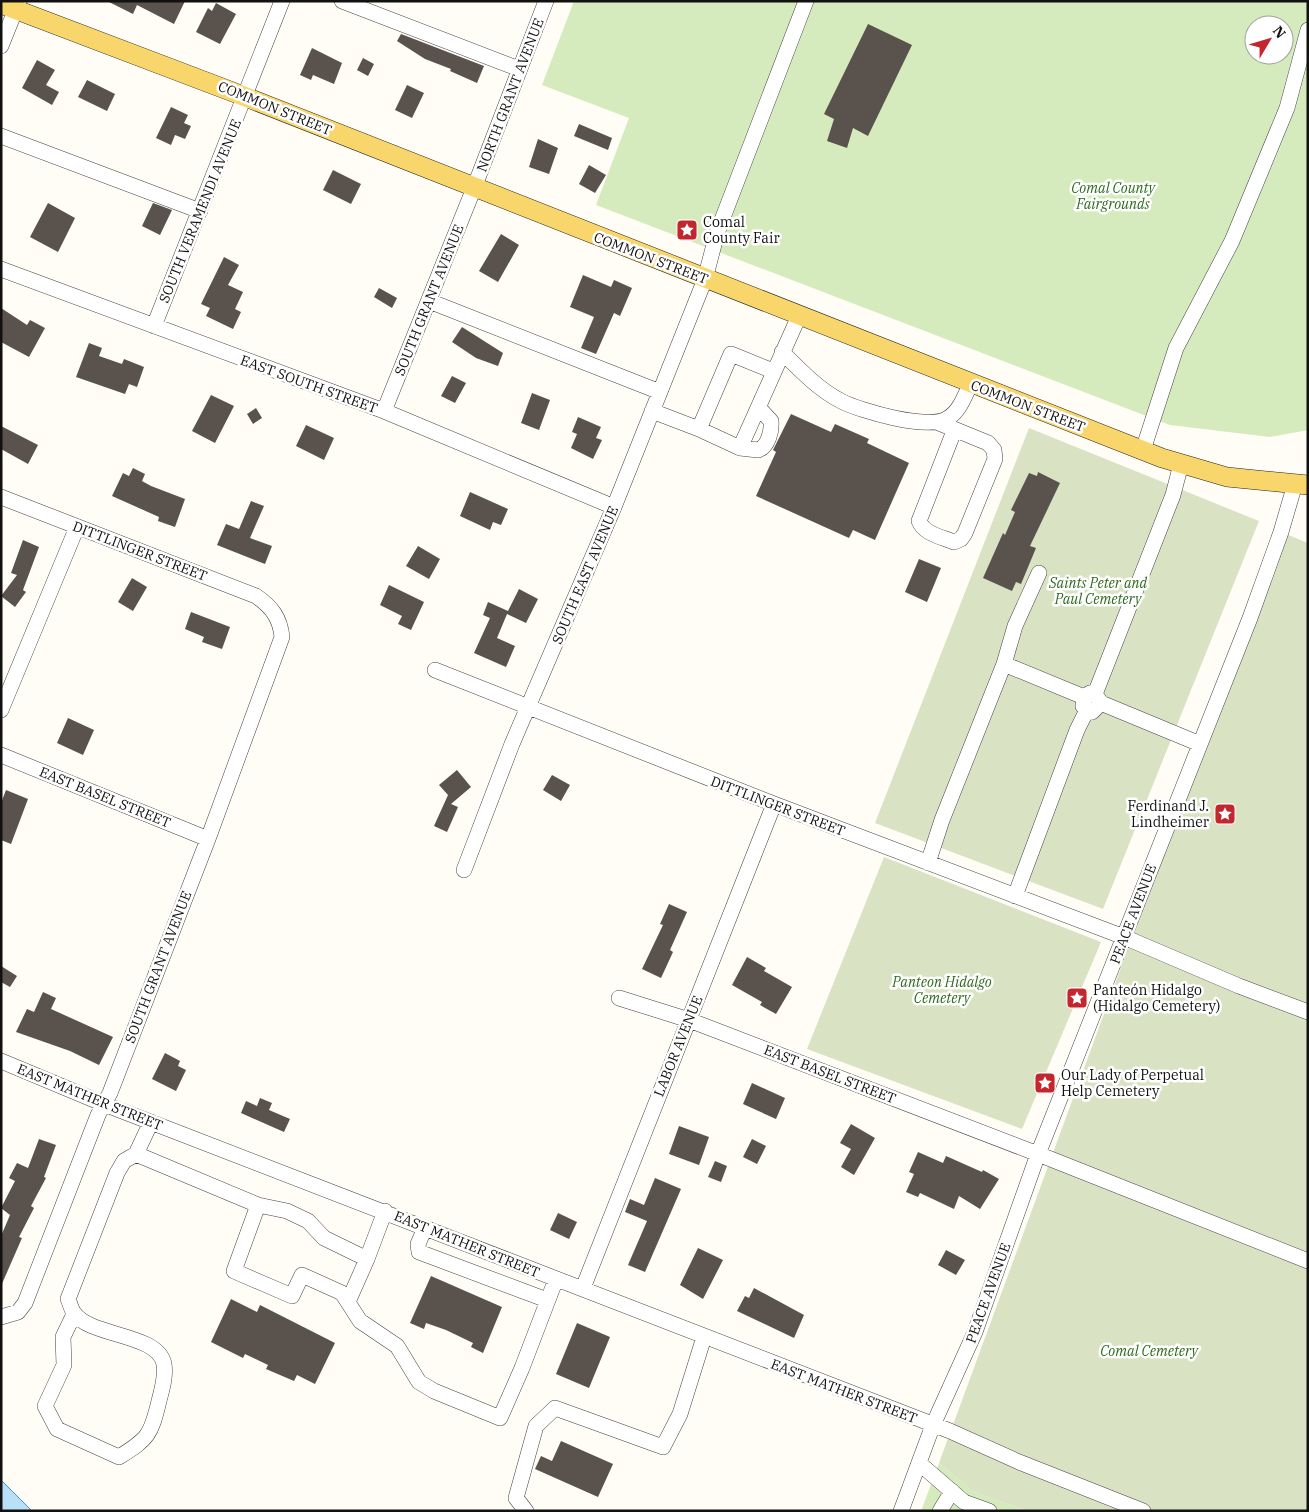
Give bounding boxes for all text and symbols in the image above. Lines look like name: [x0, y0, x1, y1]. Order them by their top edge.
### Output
north arrow: [1244, 15, 1294, 65]
street label: NORTH GRANT AVENUE: [472, 16, 548, 174]
text: N: [1269, 22, 1290, 42]
street label: COMMON STREET: [215, 77, 335, 139]
street label: SOUTH VERAMENDI AVENUE: [155, 116, 245, 306]
park label: Comal County Fairgrounds: [1071, 179, 1156, 213]
place label: Comal County Fair: [703, 213, 780, 247]
place icon: Comal County Fair: [675, 218, 699, 242]
street label: SOUTH GRANT AVENUE: [390, 222, 468, 378]
street label: COMMON STREET: [591, 228, 711, 288]
street label: EAST SOUTH STREET: [238, 351, 380, 417]
street label: COMMON STREET: [968, 376, 1088, 436]
street label: SOUTH EAST AVENUE: [548, 503, 622, 647]
street label: DITTLINGER STREET: [70, 517, 210, 585]
park label: Saints Peter and Paul Cemetery: [1048, 574, 1147, 608]
street label: EAST BASEL STREET: [37, 762, 173, 832]
street label: DITTLINGER STREET: [708, 772, 848, 840]
place label: Ferdinand J. Lindheimer: [1127, 797, 1210, 831]
place icon: Ferdinand J. Lindheimer: [1213, 802, 1237, 826]
street label: PEACE AVENUE: [1106, 861, 1160, 967]
street label: SOUTH GRANT AVENUE: [121, 888, 195, 1046]
park label: Panteon Hidalgo Cemetery: [891, 973, 992, 1007]
place label: Panteón Hidalgo (Hidalgo Cemetery): [1093, 981, 1220, 1015]
place icon: Panteón Hidalgo (Hidalgo Cemetery): [1065, 986, 1089, 1010]
street label: LABOR AVENUE: [650, 993, 706, 1099]
street label: EAST BASEL STREET: [761, 1040, 899, 1108]
street label: EAST MATHER STREET: [15, 1060, 165, 1134]
place label: Our Lady of Perpetual Help Cemetery: [1061, 1066, 1204, 1100]
place icon: Our Lady of Perpetual Help Cemetery: [1033, 1071, 1057, 1095]
street label: EAST MATHER STREET: [392, 1207, 542, 1281]
street label: PEACE AVENUE: [961, 1240, 1015, 1346]
park label: Comal Cemetery: [1100, 1342, 1199, 1360]
street label: EAST MATHER STREET: [768, 1355, 920, 1427]

